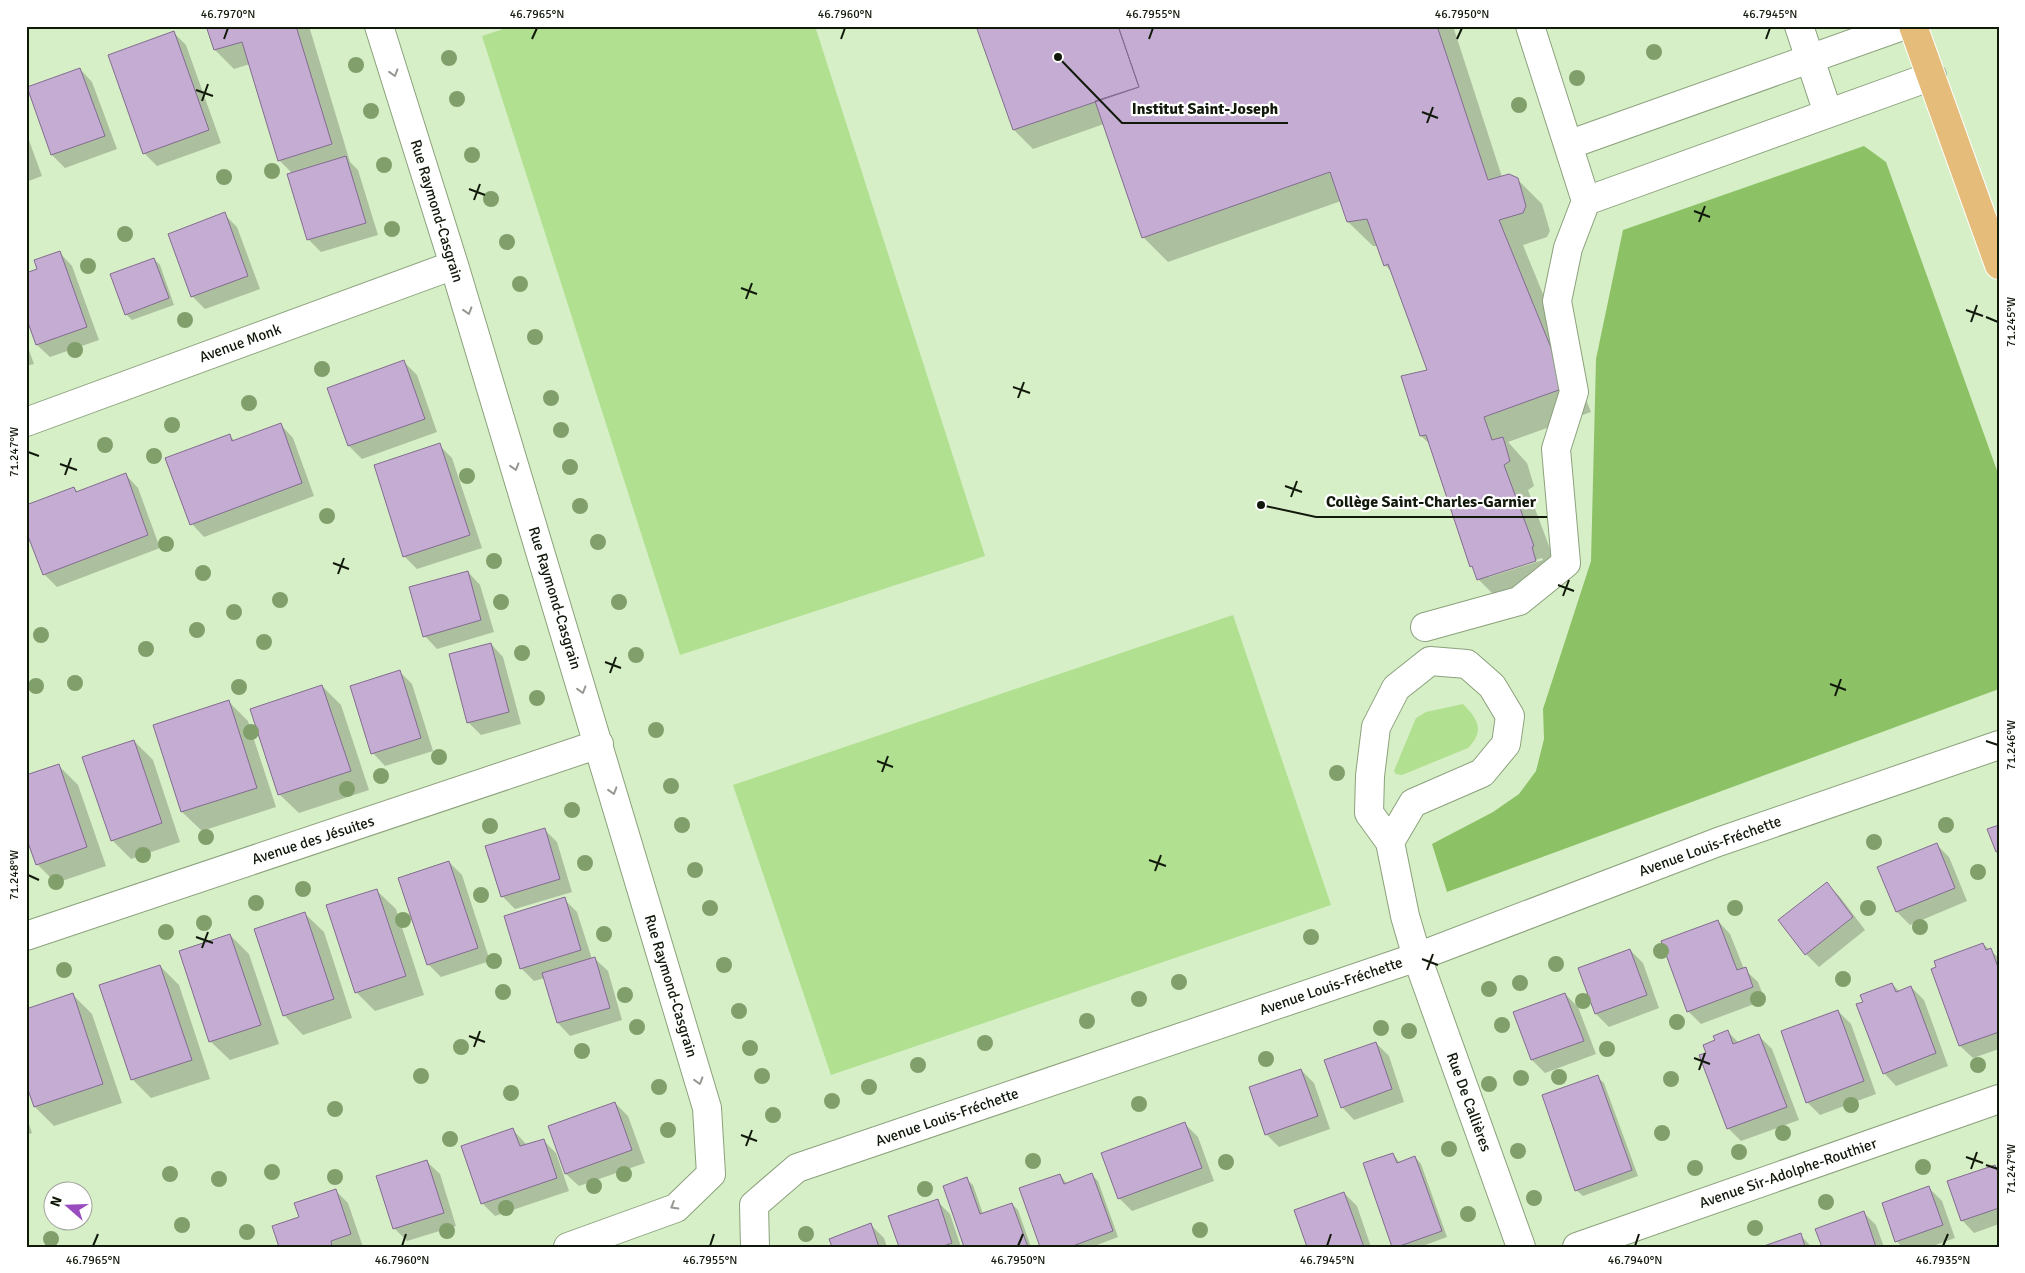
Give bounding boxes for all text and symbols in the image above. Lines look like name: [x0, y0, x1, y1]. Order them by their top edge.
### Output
text: 46.7970°N: [201, 7, 255, 22]
text: 46.7965°N: [510, 7, 564, 22]
text: 46.7960°N: [818, 7, 872, 22]
text: 46.7955°N: [1126, 7, 1180, 22]
text: 46.7950°N: [1435, 7, 1489, 22]
text: 46.7945°N: [1743, 7, 1797, 22]
one-way arrow: [388, 68, 398, 76]
callout: Institut Saint-Joseph: [1122, 92, 1288, 123]
text: Institut Saint-Joseph: [1132, 99, 1279, 119]
street label: Rue Raymond-Casgrain: [407, 137, 467, 285]
text: 71.245°W: [2004, 297, 2019, 347]
one-way arrow: [463, 307, 473, 315]
street label: Avenue Monk: [197, 320, 284, 366]
text: 71.247°W: [7, 427, 22, 477]
one-way arrow: [510, 462, 520, 471]
callout: Collège Saint-Charles-Garnier: [1316, 486, 1547, 517]
text: Collège Saint-Charles-Garnier: [1326, 492, 1537, 512]
street label: Rue Raymond-Casgrain: [525, 524, 585, 672]
one-way arrow: [577, 685, 587, 693]
text: 71.246°W: [2004, 720, 2019, 770]
one-way arrow: [607, 787, 617, 795]
street label: Avenue des Jésuites: [250, 812, 377, 868]
street label: Avenue Louis-Fréchette: [1636, 812, 1784, 880]
text: 71.248°W: [7, 850, 22, 900]
street label: Rue Raymond-Casgrain: [641, 912, 701, 1060]
street label: Avenue Louis-Fréchette: [1257, 953, 1405, 1019]
street label: Rue De Callières: [1443, 1050, 1495, 1154]
one-way arrow: [693, 1077, 703, 1085]
street label: Avenue Louis-Fréchette: [873, 1084, 1021, 1150]
street label: Avenue Sir-Adolphe-Routhier: [1697, 1134, 1880, 1212]
text: 71.247°W: [2004, 1144, 2019, 1194]
north arrow: [42, 1180, 92, 1230]
text: N: [47, 1194, 66, 1209]
one-way arrow: [671, 1200, 680, 1210]
text: 46.7965°N: [66, 1253, 120, 1268]
text: 46.7960°N: [375, 1253, 429, 1268]
text: 46.7955°N: [683, 1253, 737, 1268]
text: 46.7950°N: [991, 1253, 1045, 1268]
text: 46.7945°N: [1300, 1253, 1354, 1268]
text: 46.7940°N: [1608, 1253, 1662, 1268]
text: 46.7935°N: [1916, 1253, 1970, 1268]

